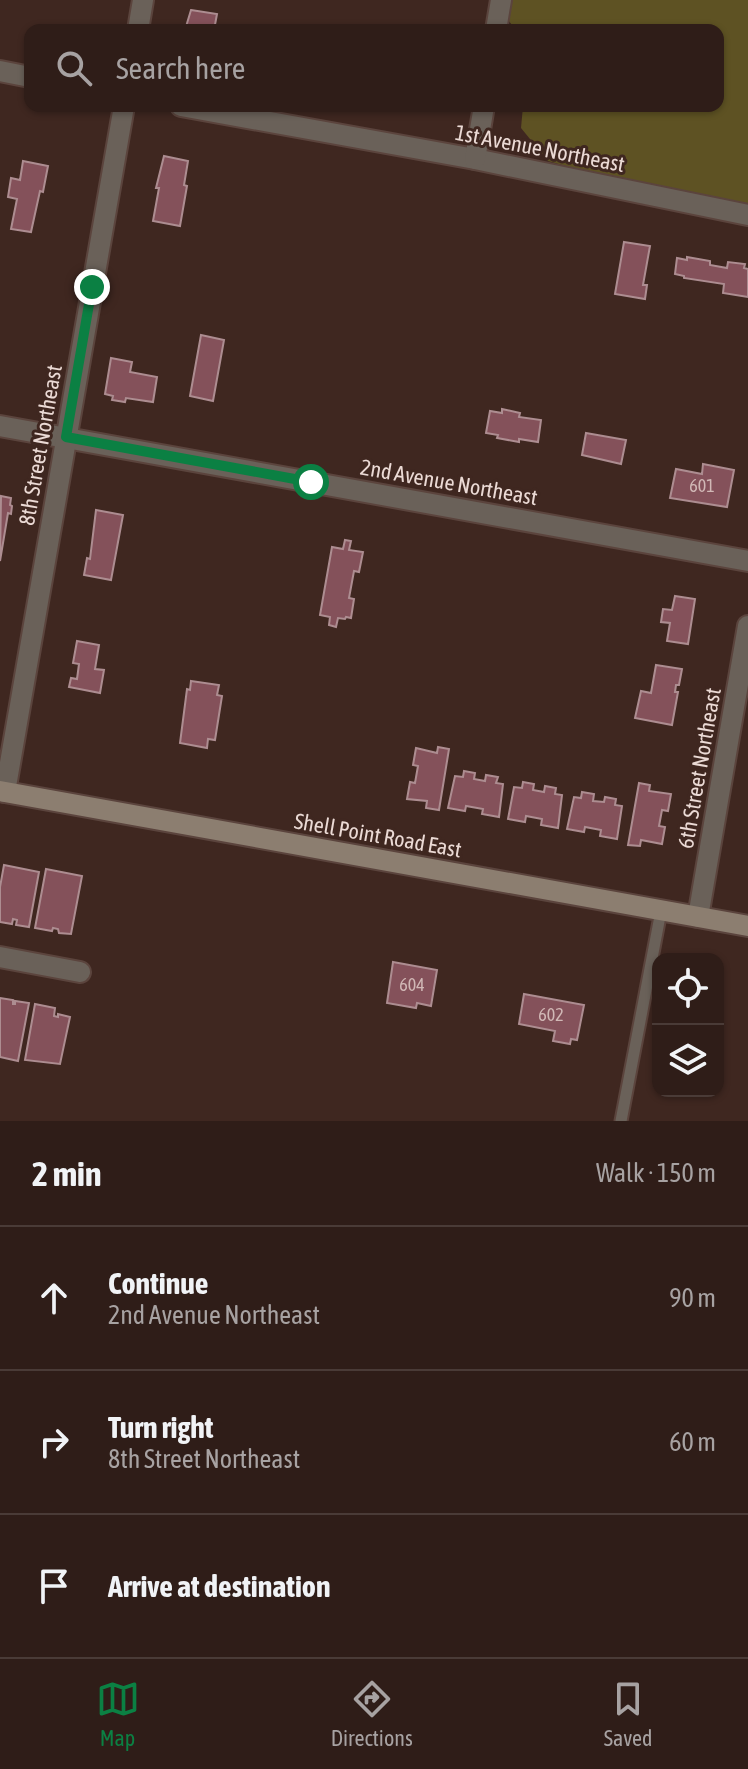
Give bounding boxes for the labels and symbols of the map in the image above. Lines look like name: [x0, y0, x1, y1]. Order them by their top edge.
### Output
street label: 1st Avenue Northeast: [453, 119, 627, 177]
route end: [74, 269, 110, 305]
street label: 8th Street Northeast: [13, 363, 67, 527]
street label: 2nd Avenue Northeast: [358, 454, 540, 510]
route start: [293, 464, 329, 500]
house number: 601: [689, 475, 715, 496]
street label: 6th Street Northeast: [672, 686, 726, 850]
street label: Shell Point Road East: [292, 807, 464, 863]
house number: 604: [399, 974, 425, 995]
house number: 602: [538, 1004, 564, 1025]

